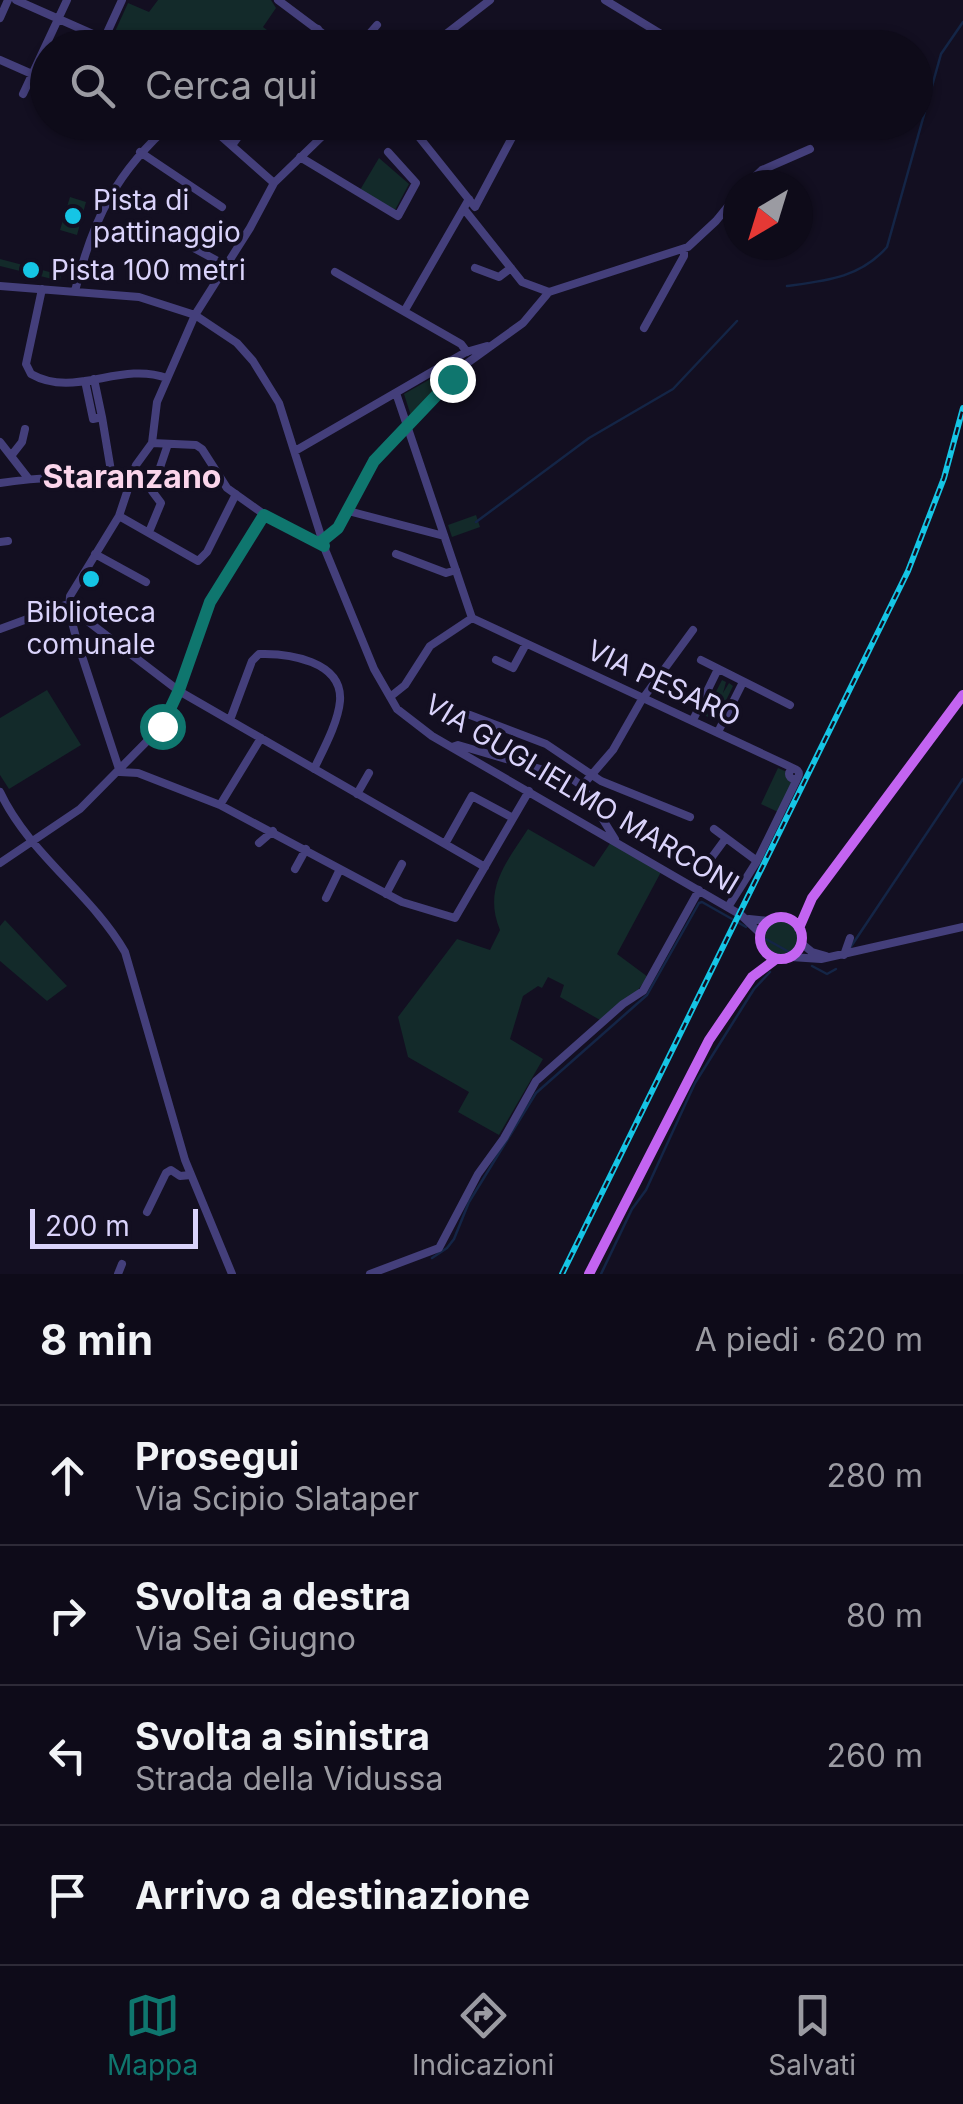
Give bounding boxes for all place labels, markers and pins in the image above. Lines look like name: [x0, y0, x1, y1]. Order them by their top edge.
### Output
place label: Pista di pattinaggio: [93, 183, 241, 249]
marker: Pista di pattinaggio: [62, 205, 84, 227]
place label: Pista 100 metri: [51, 253, 246, 287]
marker: Pista 100 metri: [20, 259, 42, 281]
marker: Biblioteca comunale: [80, 568, 102, 590]
place label: Biblioteca comunale: [26, 595, 156, 661]

